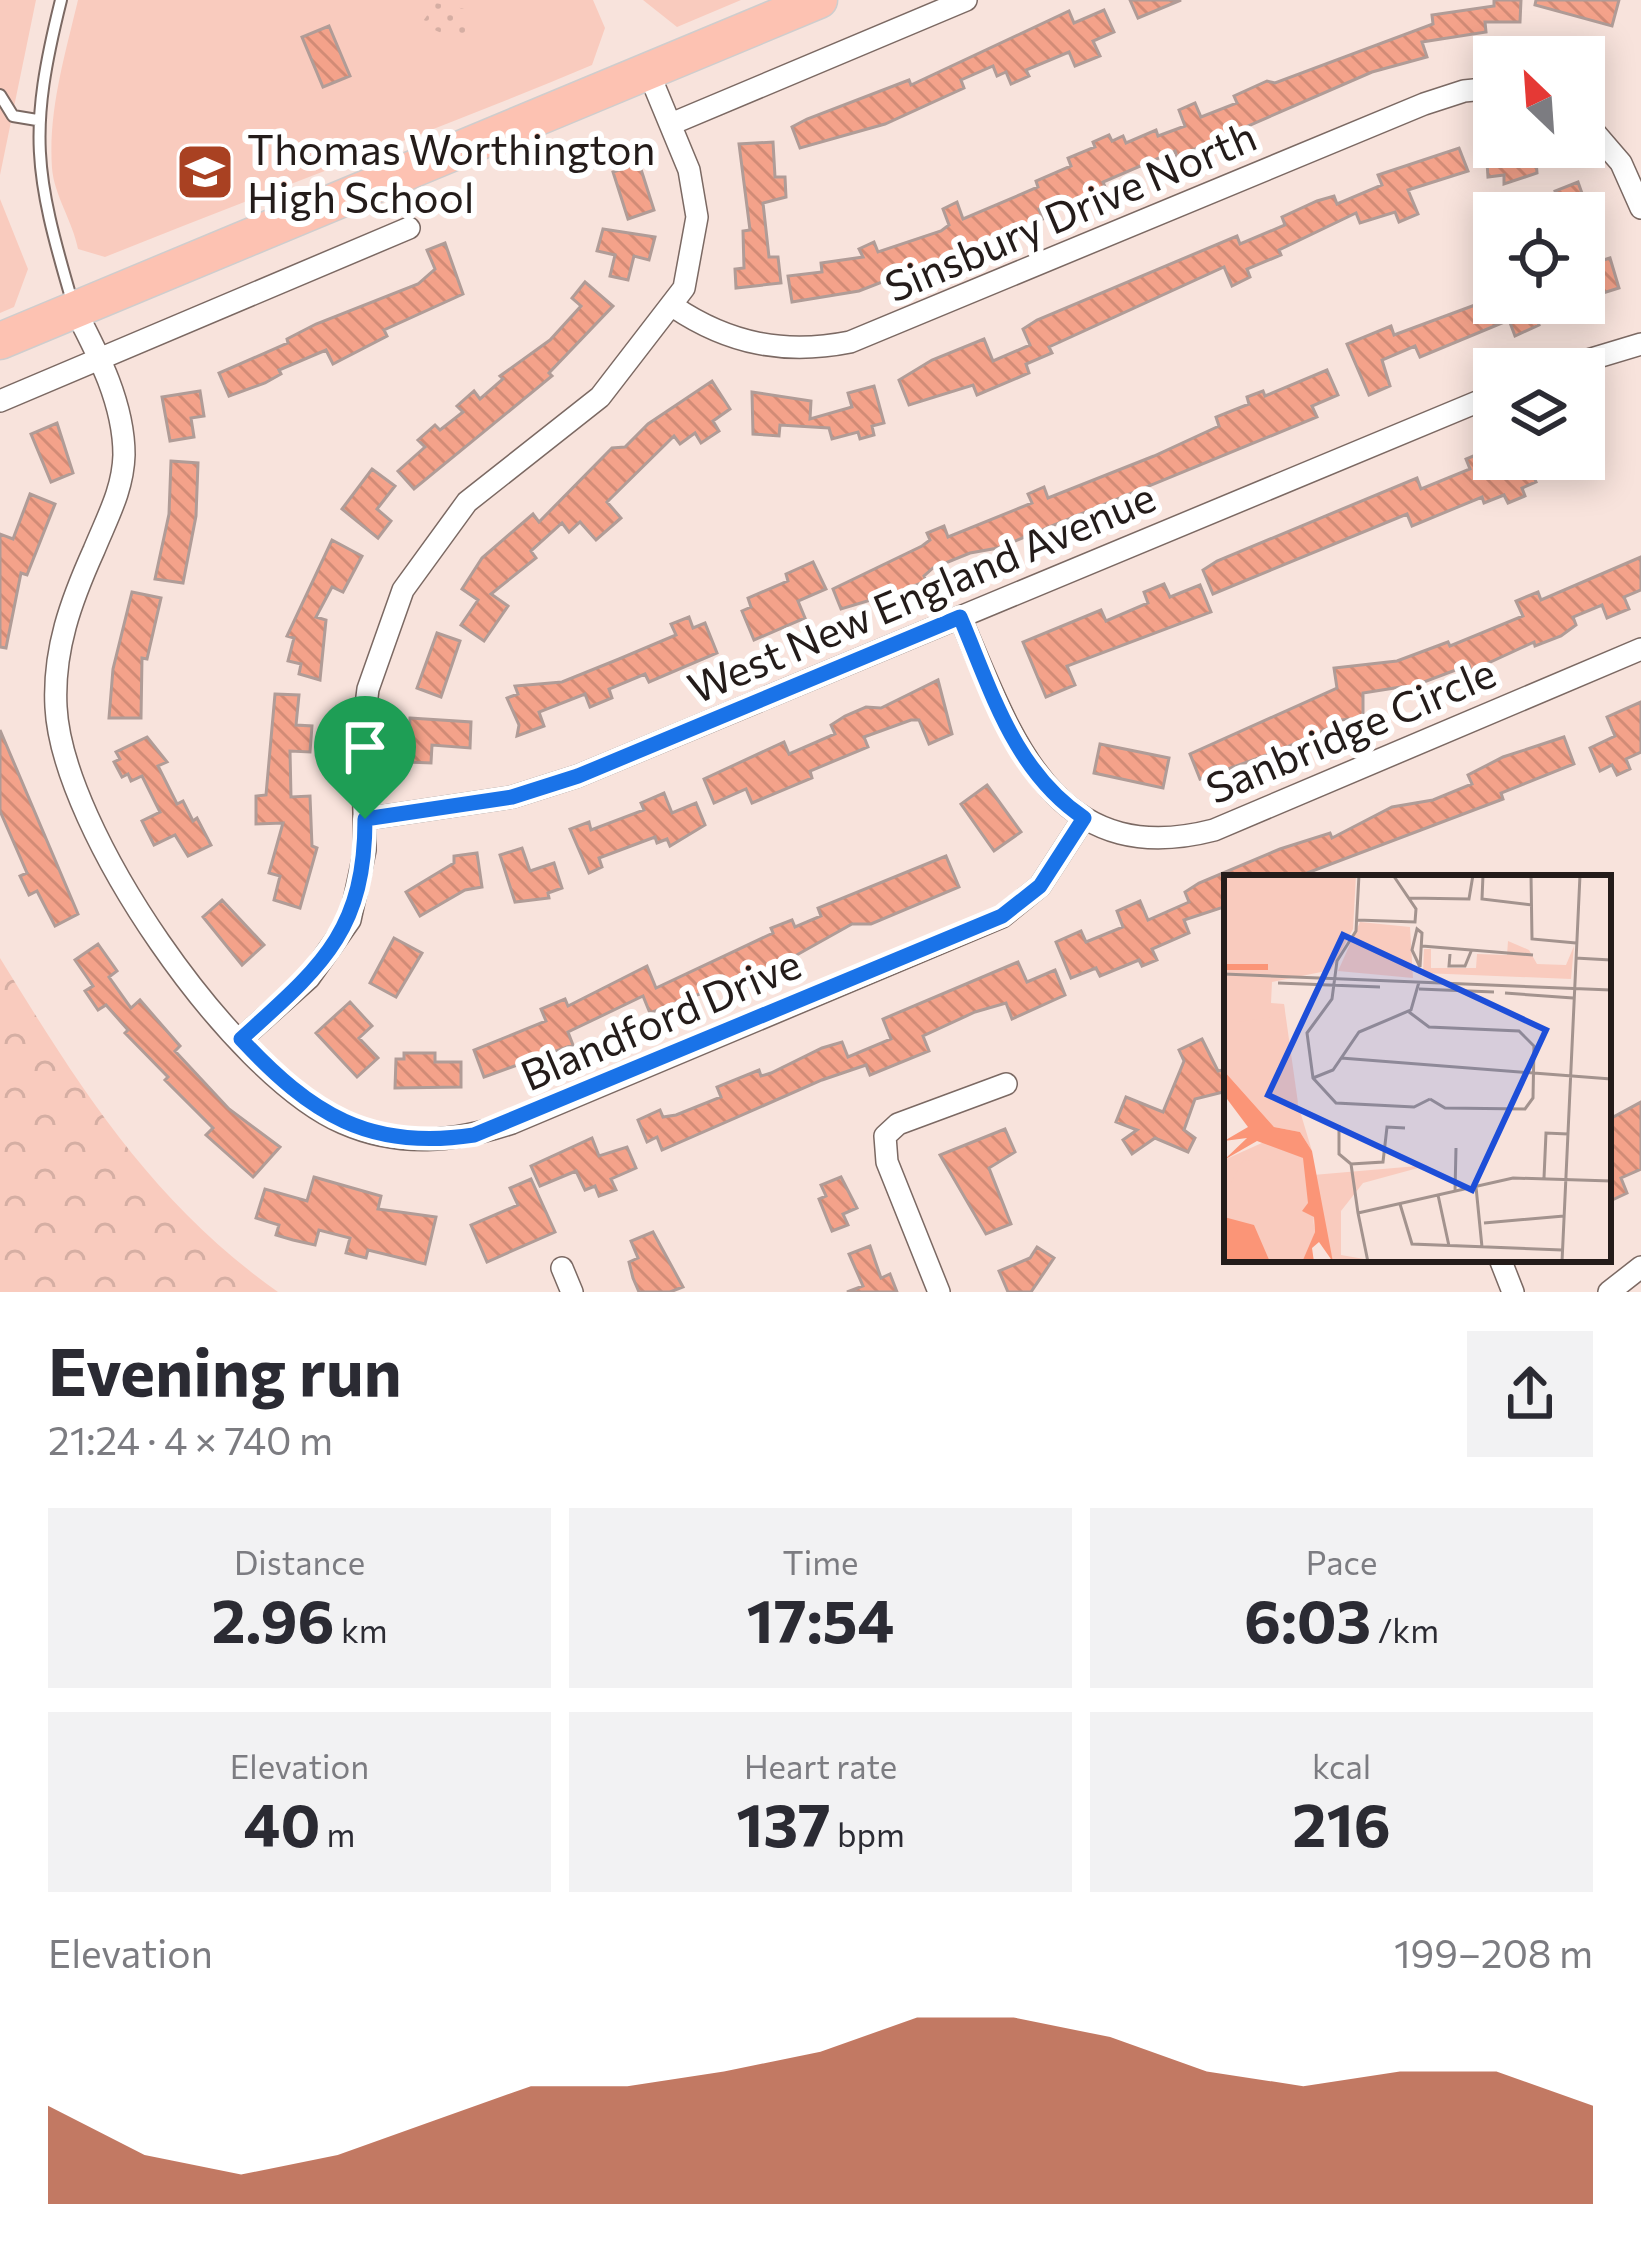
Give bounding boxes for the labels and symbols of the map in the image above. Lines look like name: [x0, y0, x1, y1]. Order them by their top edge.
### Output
north arrow: [1473, 36, 1605, 168]
street label: Sinsbury Drive North: [877, 108, 1263, 312]
place label: Thomas Worthington High School: [247, 122, 656, 222]
school or university icon: Thomas Worthington High School: [174, 141, 236, 203]
street label: West New England Avenue: [680, 469, 1162, 713]
street label: Sanbridge Circle: [1198, 645, 1502, 813]
pin: [314, 696, 416, 819]
inset map: [1224, 875, 1611, 1262]
street label: Blandford Drive: [512, 936, 808, 1100]

